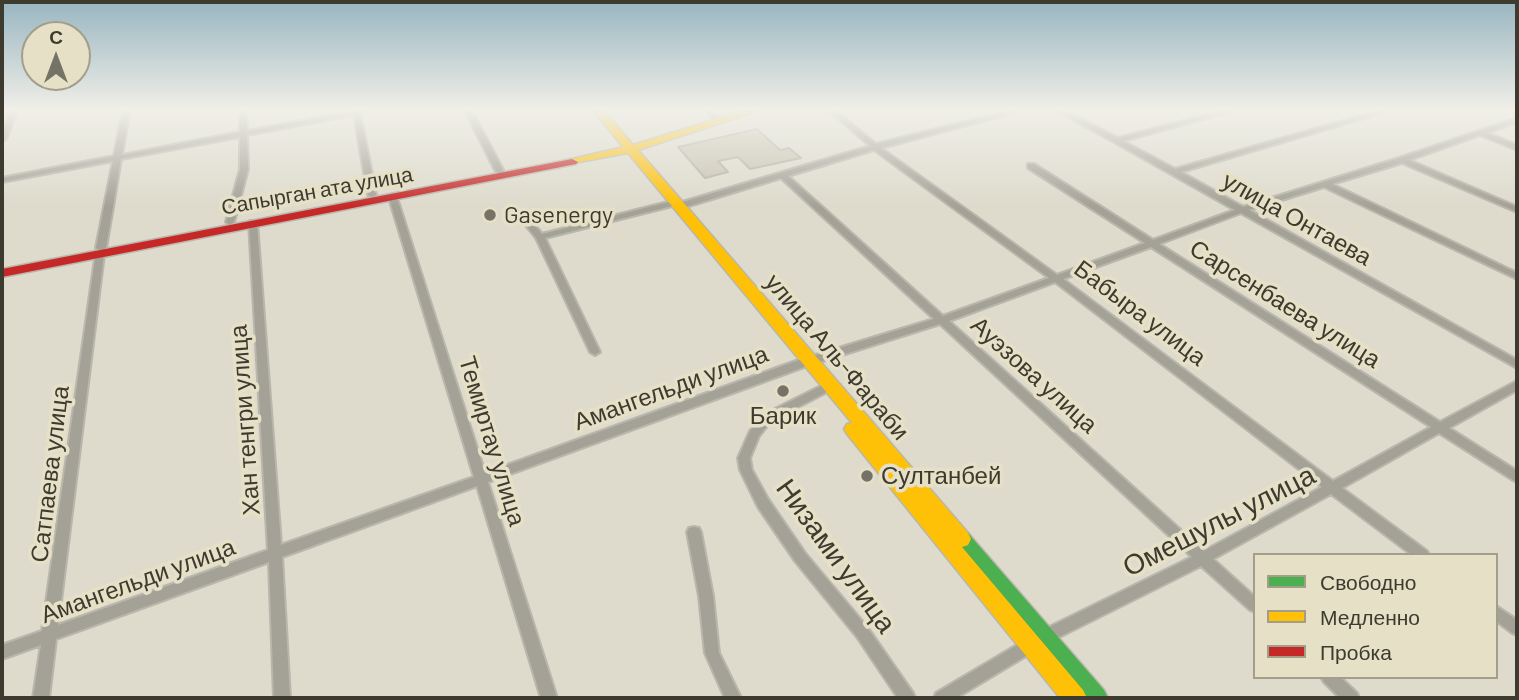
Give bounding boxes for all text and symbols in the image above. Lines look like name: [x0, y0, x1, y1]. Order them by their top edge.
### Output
north arrow: [21, 21, 91, 91]
text: С: [49, 25, 63, 48]
street label: Сапырган ата улица: [219, 162, 415, 220]
street label: улица Онтаева: [1217, 166, 1377, 272]
place label: Gasenergy: [504, 201, 613, 229]
marker: Gasenergy: [482, 207, 498, 223]
street label: Сарсенбаева улица: [1184, 234, 1386, 374]
street label: Бабыра улица: [1068, 254, 1212, 372]
street label: улица Аль-Фараби: [759, 268, 915, 446]
street label: Ауэзова улица: [965, 311, 1103, 439]
street label: Хан тенгри улица: [224, 324, 266, 516]
street label: Амангельди улица: [570, 339, 772, 437]
street label: Темиртау улица: [453, 353, 531, 529]
marker: Барик: [775, 383, 791, 399]
street label: Сатпаева улица: [25, 384, 75, 564]
place label: Барик: [750, 402, 816, 430]
street label: Омешулы улица: [1117, 458, 1321, 584]
place label: Султанбей: [881, 462, 1001, 490]
marker: Султанбей: [859, 468, 875, 484]
street label: Низами улица: [769, 473, 903, 639]
street label: Амангельди улица: [37, 532, 239, 630]
legend: [1253, 553, 1498, 679]
text: Свободно: [1320, 569, 1417, 594]
text: Медленно: [1320, 604, 1420, 629]
text: Пробка: [1320, 639, 1392, 664]

